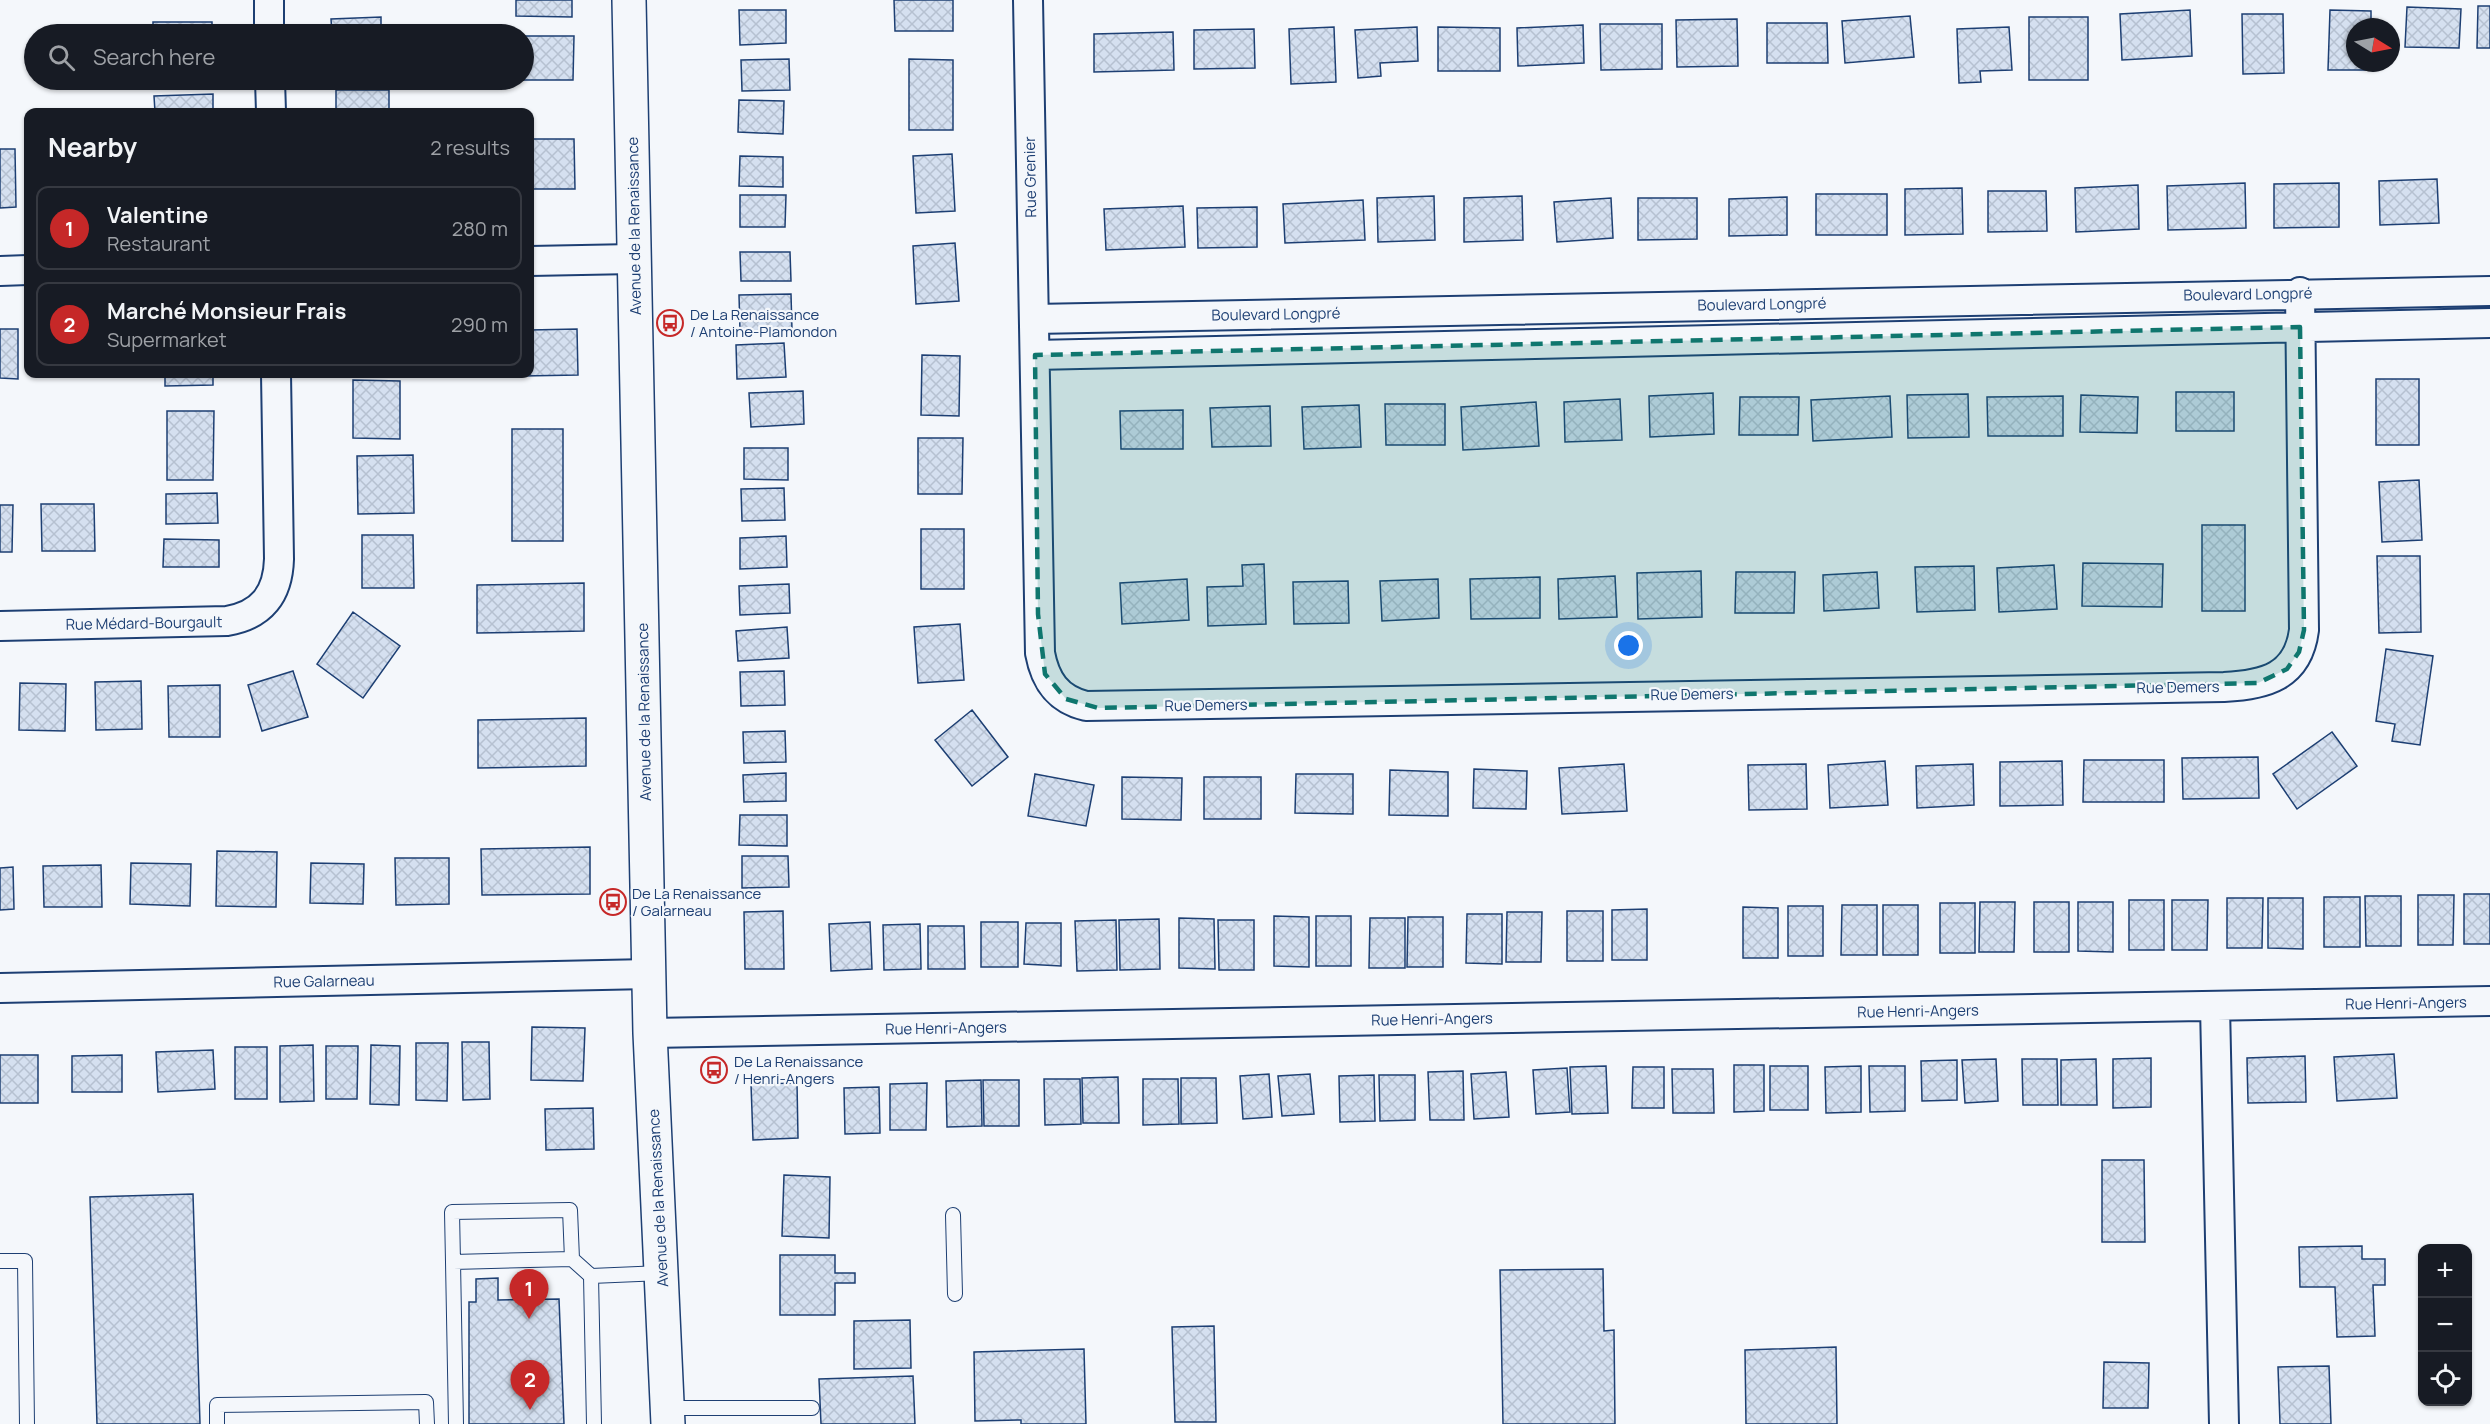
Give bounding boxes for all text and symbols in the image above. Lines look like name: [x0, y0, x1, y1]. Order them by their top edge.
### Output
north arrow: [2346, 18, 2400, 72]
search box: [24, 24, 534, 90]
icon: search: [45, 41, 78, 74]
text: Search here: [93, 42, 215, 72]
text: Nearby: [48, 129, 137, 165]
text: 2 results: [430, 134, 510, 161]
street label: Avenue de la Renaissance: [622, 136, 646, 315]
street label: Rue Grenier: [1019, 136, 1041, 218]
text: Valentine: [107, 200, 208, 230]
text: 1: [65, 215, 74, 242]
text: 280 m: [452, 215, 508, 242]
text: Restaurant: [107, 230, 211, 257]
street label: Boulevard Longpré: [2183, 282, 2313, 306]
street label: Boulevard Longpré: [1697, 292, 1827, 316]
text: Marché Monsieur Frais: [107, 296, 346, 326]
street label: Boulevard Longpré: [1211, 302, 1341, 326]
place label: De La Renaissance / Antoine-Plamondon: [690, 304, 837, 342]
bus stop icon: De La Renaissance / Antoine-Plamondon: [655, 308, 685, 338]
text: 2: [64, 311, 75, 338]
text: 290 m: [451, 311, 508, 338]
text: Supermarket: [107, 326, 227, 353]
street label: Rue Médard-Bourgault: [65, 611, 223, 635]
street label: Avenue de la Renaissance: [632, 622, 656, 801]
your location: [1614, 631, 1643, 660]
street label: Rue Demers: [2136, 676, 2220, 698]
street label: Rue Demers: [1650, 683, 1734, 705]
street label: Rue Demers: [1164, 694, 1248, 716]
place label: De La Renaissance / Galarneau: [632, 883, 762, 921]
bus stop icon: De La Renaissance / Galarneau: [598, 887, 628, 917]
street label: Rue Galarneau: [273, 970, 375, 992]
street label: Rue Henri-Angers: [2345, 991, 2467, 1015]
street label: Rue Henri-Angers: [1857, 999, 1979, 1023]
street label: Rue Henri-Angers: [1371, 1007, 1493, 1031]
street label: Rue Henri-Angers: [885, 1016, 1007, 1040]
place label: De La Renaissance / Henri-Angers: [734, 1051, 864, 1089]
bus stop icon: De La Renaissance / Henri-Angers: [699, 1055, 729, 1085]
street label: Avenue de la Renaissance: [643, 1108, 673, 1288]
map controls: [2418, 1244, 2472, 1406]
button: +: [2418, 1244, 2472, 1298]
pin: 1: [510, 1270, 548, 1319]
button: −: [2418, 1298, 2472, 1352]
button: locate: [2418, 1352, 2472, 1406]
pin: 2: [510, 1360, 550, 1410]

